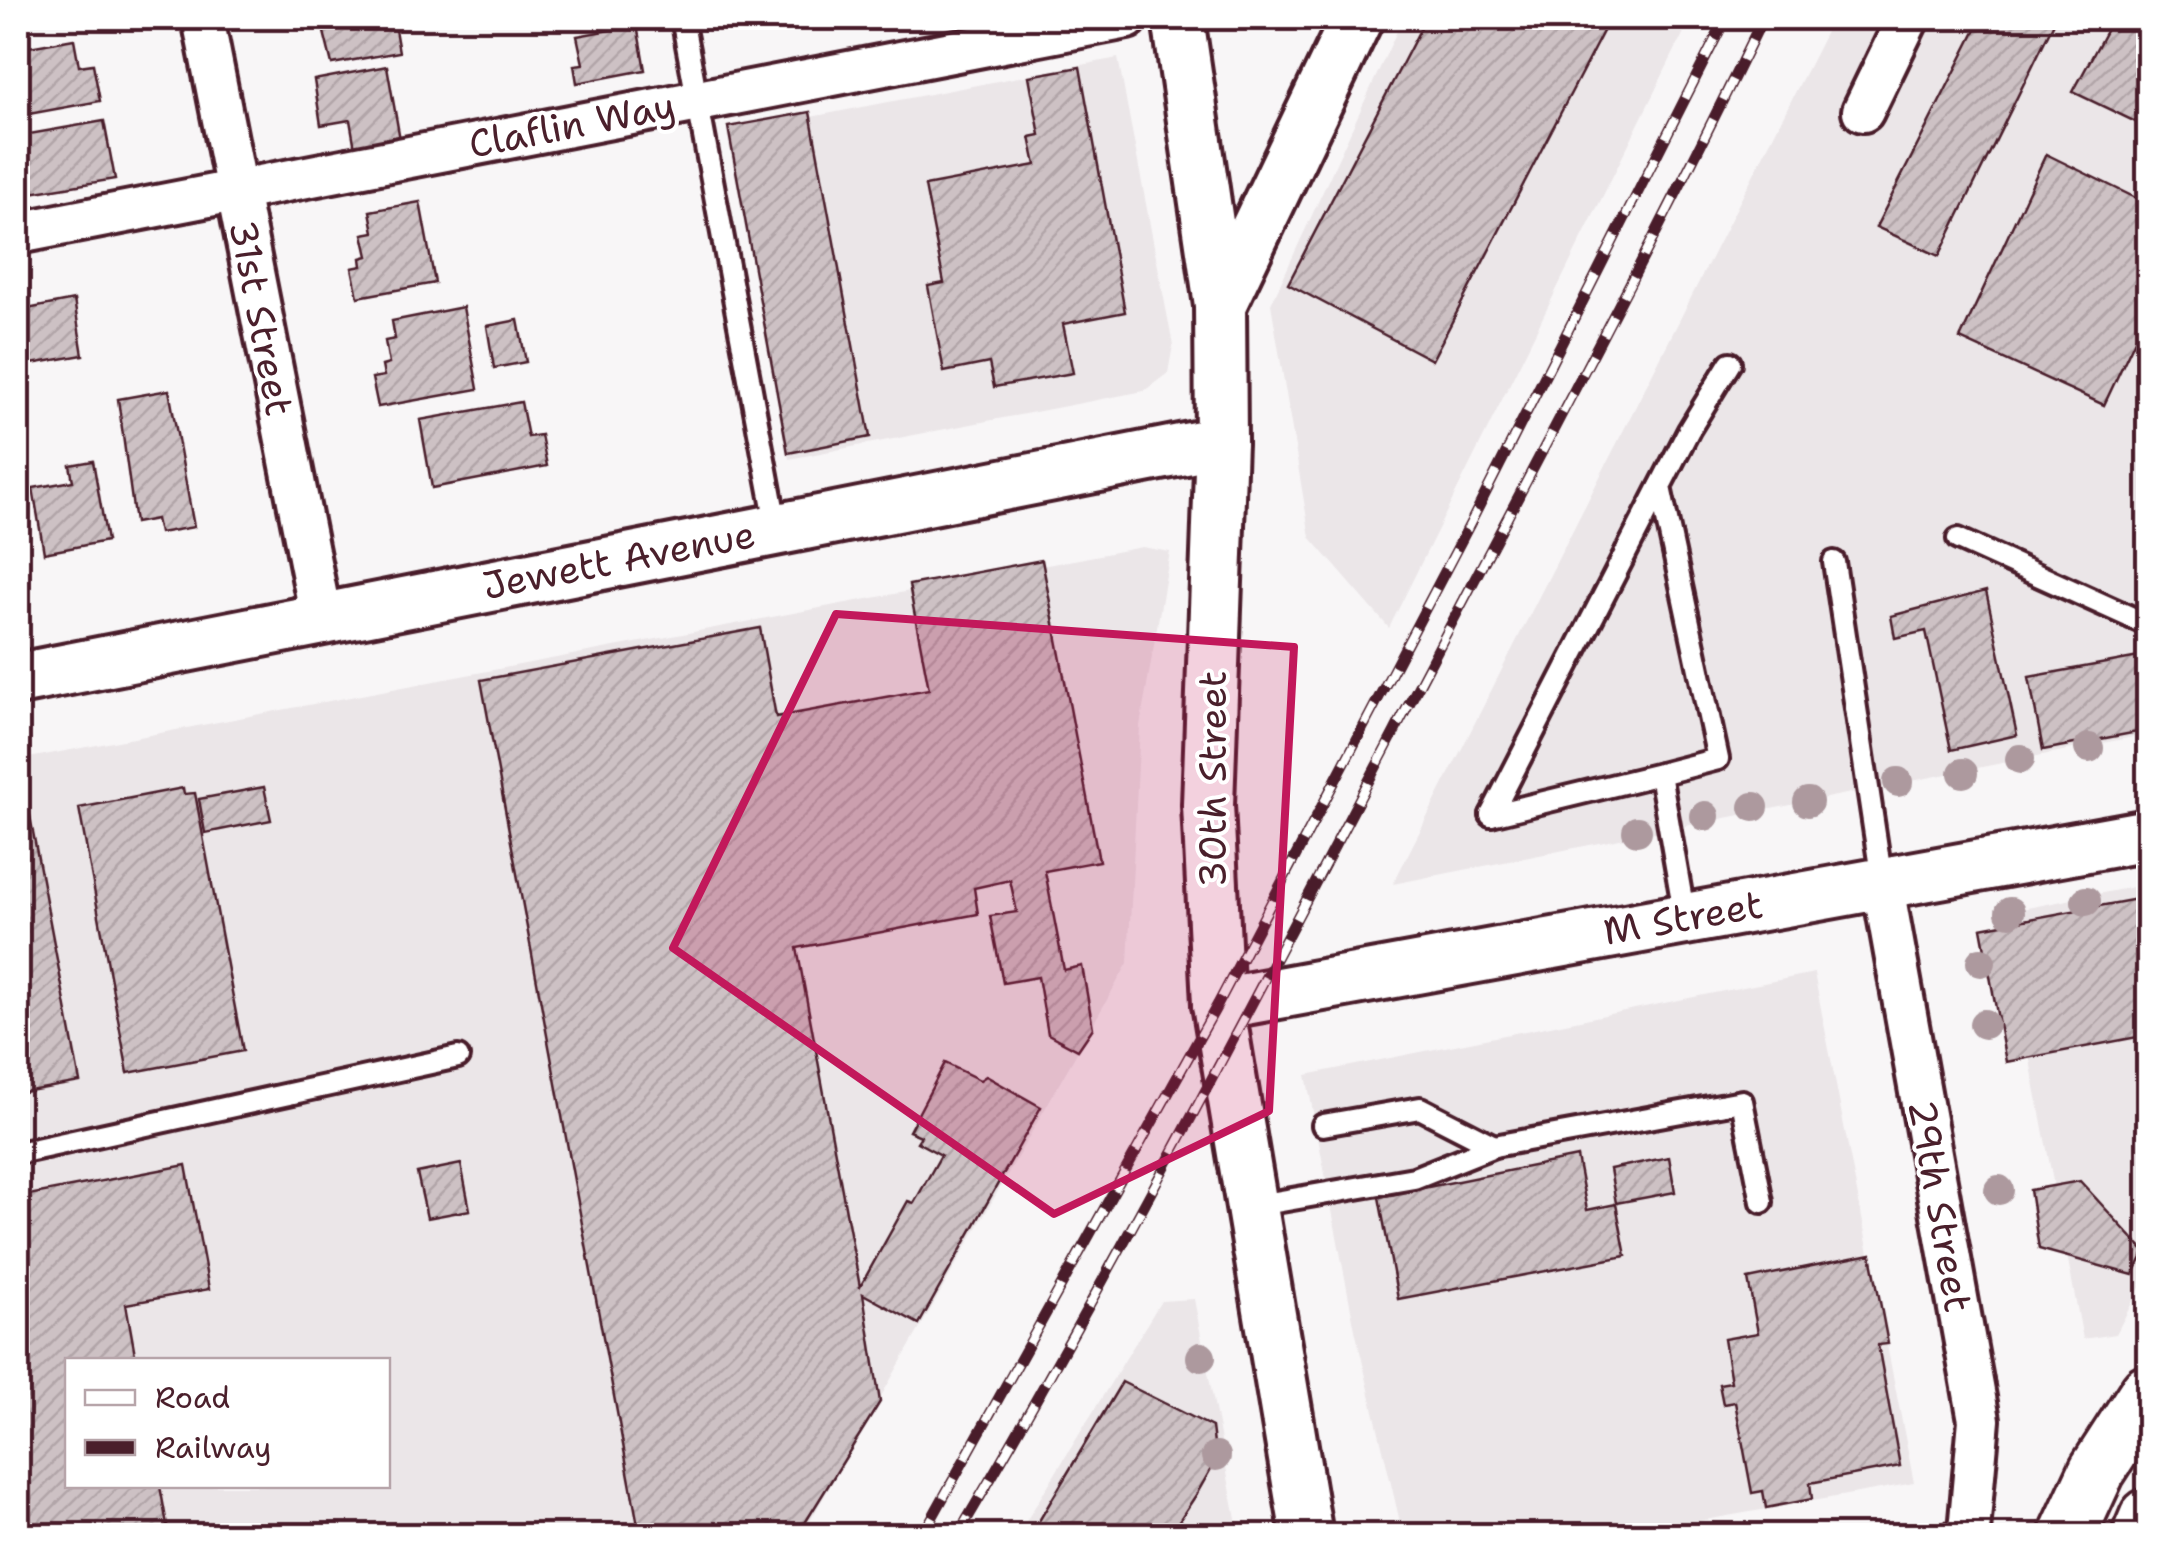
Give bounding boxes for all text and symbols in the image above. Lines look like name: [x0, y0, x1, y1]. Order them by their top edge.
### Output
street label: Claflin Way: [464, 80, 680, 170]
street label: 31st Street: [218, 216, 305, 420]
street label: Jewett Avenue: [478, 508, 759, 611]
street label: 30th Street: [1187, 671, 1238, 887]
street label: M Street: [1599, 878, 1767, 957]
street label: 29th Street: [1897, 1096, 1984, 1316]
legend: [65, 1358, 390, 1488]
text: Road: [155, 1377, 230, 1418]
text: Railway: [155, 1427, 271, 1468]

